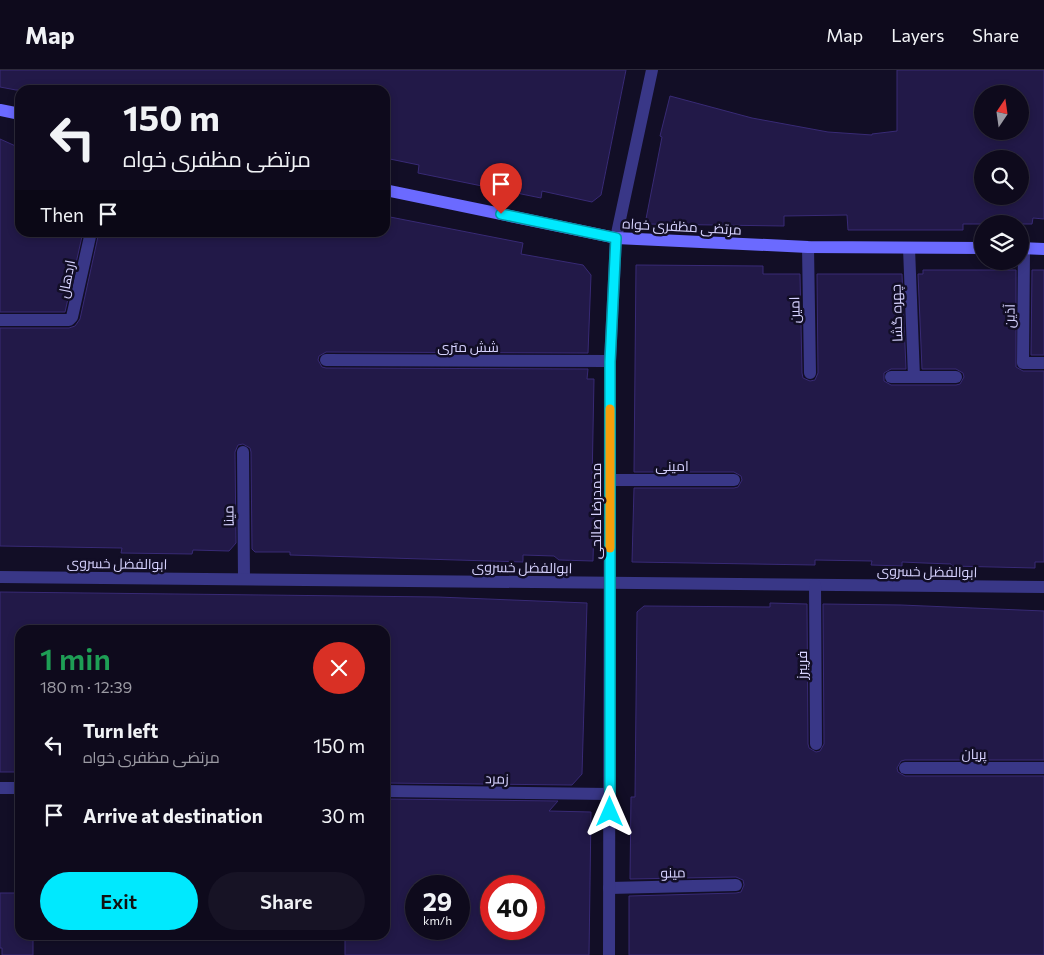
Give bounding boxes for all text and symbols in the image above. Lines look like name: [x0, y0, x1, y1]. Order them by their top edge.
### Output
text: Map: [25, 20, 75, 49]
text: Map: [826, 24, 863, 46]
text: Layers: [891, 24, 944, 46]
text: Share: [972, 24, 1019, 46]
north arrow: [974, 85, 1029, 140]
map controls: [974, 85, 1029, 270]
text: 150 m: [123, 95, 220, 138]
icon: left: [40, 105, 105, 170]
text: مرتضی مظفری خواه: [123, 145, 311, 172]
button: search: [974, 150, 1029, 205]
pin: [480, 163, 522, 214]
icon: arrive: [487, 170, 515, 198]
icon: arrive: [94, 200, 122, 228]
text: Then: [40, 203, 84, 226]
street label: مرتضی مظفری خواه: [622, 214, 742, 238]
button: layers: [974, 215, 1029, 270]
street label: اردهال: [54, 258, 79, 300]
street label: چهره گشا: [886, 284, 908, 342]
street label: امین: [785, 297, 803, 323]
street label: آذین: [1000, 304, 1018, 328]
street label: شش متری: [437, 338, 499, 355]
street label: امینی: [655, 457, 689, 474]
street label: محمدرضا صالحی: [587, 463, 604, 559]
street label: مینا: [219, 505, 237, 527]
street label: ابوالفضل خسروی: [67, 554, 167, 572]
street label: ابوالفضل خسروی: [472, 558, 572, 576]
street label: ابوالفضل خسروی: [877, 562, 977, 580]
text: 1 min: [40, 639, 111, 676]
button: close: [313, 642, 365, 694]
street label: فریبرز: [793, 651, 810, 680]
text: 180 m · 12:39: [40, 677, 132, 696]
text: Turn left: [83, 719, 158, 742]
icon: left: [40, 731, 68, 759]
text: 150 m: [313, 734, 365, 757]
street label: پریان: [961, 745, 987, 764]
text: مرتضی مظفری خواه: [83, 747, 220, 766]
street label: زمرد: [485, 769, 509, 787]
position arrow: [583, 785, 635, 837]
icon: arrive: [40, 801, 68, 829]
text: Arrive at destination: [83, 804, 263, 827]
text: 30 m: [322, 804, 365, 827]
street label: مینو: [660, 863, 686, 881]
button: Exit: [40, 872, 198, 930]
button: Share: [208, 872, 365, 930]
speed limit sign: 40: [480, 875, 545, 940]
text: 29: [423, 886, 452, 916]
text: km/h: [423, 913, 452, 927]

